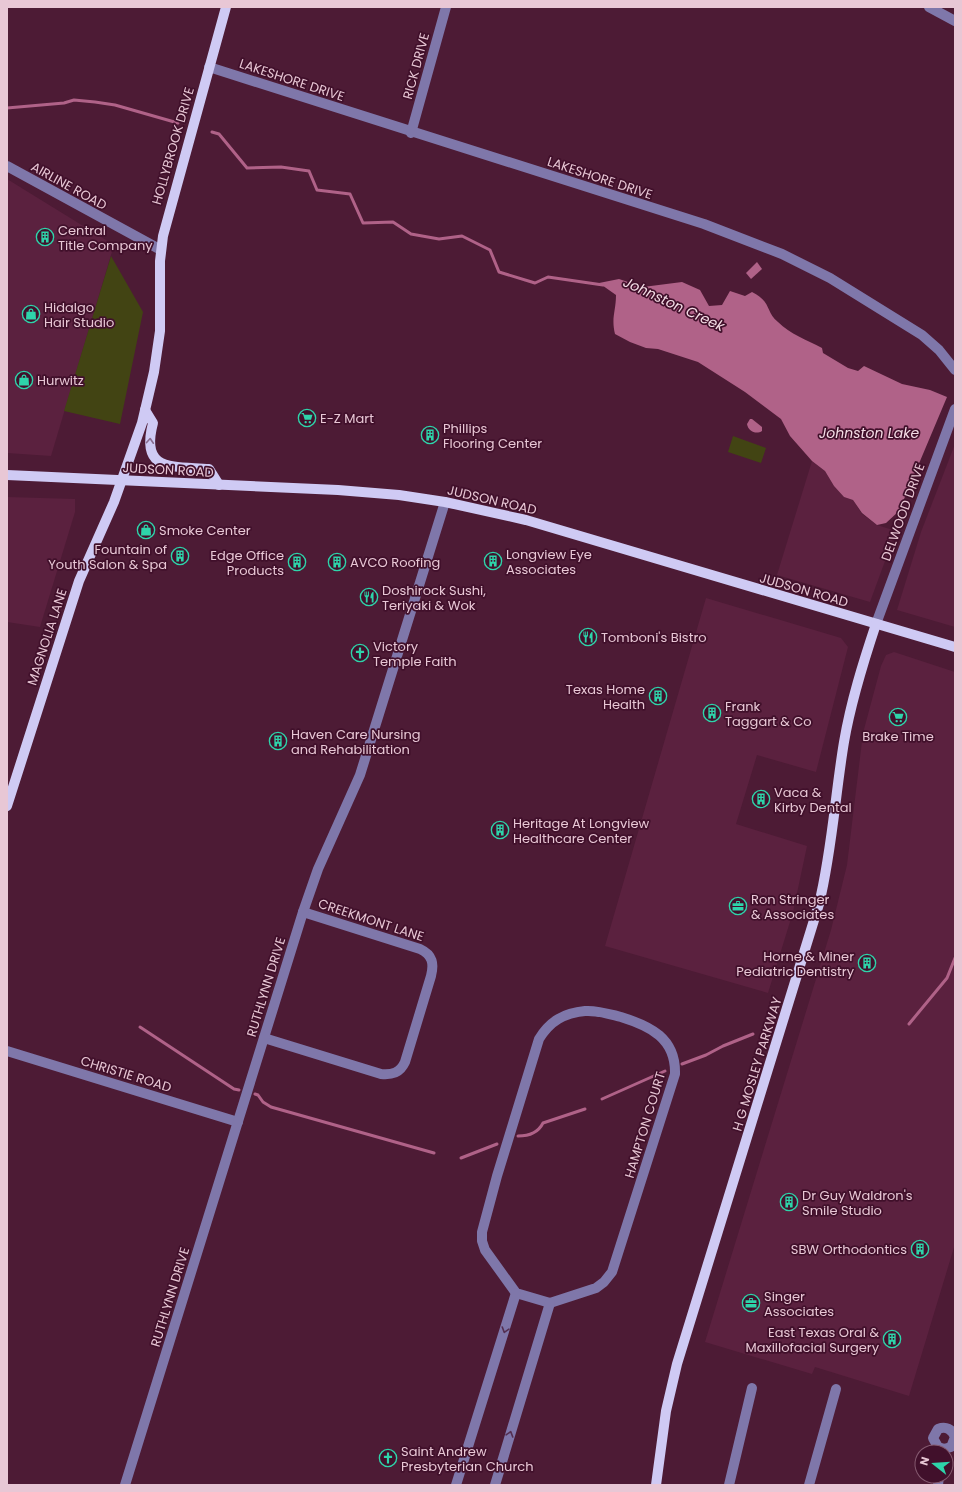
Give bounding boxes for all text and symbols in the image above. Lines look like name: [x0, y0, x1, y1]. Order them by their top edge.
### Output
street label: RICK DRIVE: [398, 31, 434, 101]
street label: LAKESHORE DRIVE: [237, 54, 347, 106]
street label: HOLLYBROOK DRIVE: [147, 85, 199, 207]
street label: LAKESHORE DRIVE: [545, 152, 655, 204]
street label: AIRLINE ROAD: [28, 157, 110, 215]
place label: Central Title Company: [58, 221, 153, 255]
building icon: Central Title Company: [35, 227, 55, 247]
water label: Johnston Creek: [620, 272, 729, 337]
place label: Hidalgo Hair Studio: [44, 298, 114, 332]
shop icon: Hidalgo Hair Studio: [21, 304, 41, 324]
shop icon: Hurwitz: [14, 370, 34, 390]
place label: Hurwitz: [37, 371, 84, 390]
supermarket icon: E-Z Mart: [297, 408, 317, 428]
place label: E-Z Mart: [320, 409, 374, 428]
place label: Phillips Flooring Center: [443, 419, 542, 453]
water label: Johnston Lake: [819, 423, 919, 443]
building icon: Phillips Flooring Center: [420, 425, 440, 445]
one-way arrow: [145, 437, 154, 444]
street label: JUDSON ROAD: [122, 458, 214, 482]
street label: DELWOOD DRIVE: [876, 460, 930, 564]
street label: JUDSON ROAD: [445, 480, 539, 520]
shop icon: Smoke Center: [136, 520, 156, 540]
place label: Smoke Center: [159, 521, 251, 540]
place label: Fountain of Youth Salon & Spa: [48, 540, 167, 574]
place label: Longview Eye Associates: [506, 545, 592, 579]
building icon: Fountain of Youth Salon & Spa: [170, 546, 190, 566]
place label: Edge Office Products: [210, 546, 284, 580]
building icon: Longview Eye Associates: [483, 551, 503, 571]
building icon: Edge Office Products: [287, 552, 307, 572]
building icon: AVCO Roofing: [327, 552, 347, 572]
place label: AVCO Roofing: [350, 553, 440, 572]
street label: JUDSON ROAD: [757, 568, 851, 612]
place label: Doshirock Sushi, Teriyaki & Wok: [382, 581, 486, 615]
street label: MAGNOLIA LANE: [22, 586, 72, 688]
restaurant icon: Doshirock Sushi, Teriyaki & Wok: [359, 587, 379, 607]
restaurant icon: Tomboni's Bistro: [578, 627, 598, 647]
place label: Tomboni's Bistro: [601, 628, 707, 647]
place label: Victory Temple Faith: [373, 637, 457, 671]
church icon: Victory Temple Faith: [350, 643, 370, 663]
place label: Texas Home Health: [566, 680, 645, 714]
building icon: Texas Home Health: [648, 686, 668, 706]
place label: Frank Taggart & Co: [725, 697, 812, 731]
building icon: Frank Taggart & Co: [702, 703, 722, 723]
supermarket icon: Brake Time: [888, 707, 908, 727]
place label: Haven Care Nursing and Rehabilitation: [291, 725, 421, 759]
place label: Brake Time: [862, 727, 934, 746]
building icon: Haven Care Nursing and Rehabilitation: [268, 731, 288, 751]
place label: Vaca & Kirby Dental: [774, 783, 852, 817]
building icon: Vaca & Kirby Dental: [751, 789, 771, 809]
place label: Heritage At Longview Healthcare Center: [513, 814, 650, 848]
building icon: Heritage At Longview Healthcare Center: [490, 820, 510, 840]
place label: Ron Stringer & Associates: [751, 890, 834, 924]
street label: CREEKMONT LANE: [316, 894, 426, 946]
office icon: Ron Stringer & Associates: [728, 896, 748, 916]
street label: RUTHLYNN DRIVE: [242, 935, 290, 1039]
place label: Horne & Miner Pediatric Dentistry: [736, 947, 855, 981]
building icon: Horne & Miner Pediatric Dentistry: [857, 953, 877, 973]
street label: H G MOSLEY PARKWAY: [728, 994, 787, 1133]
street label: CHRISTIE ROAD: [78, 1051, 174, 1097]
street label: HAMPTON COURT: [620, 1069, 670, 1181]
place label: Dr Guy Waldron's Smile Studio: [802, 1186, 913, 1220]
building icon: Dr Guy Waldron's Smile Studio: [779, 1192, 799, 1212]
building icon: SBW Orthodontics: [910, 1239, 930, 1259]
place label: SBW Orthodontics: [791, 1240, 907, 1259]
street label: RUTHLYNN DRIVE: [146, 1245, 194, 1349]
place label: Singer Associates: [764, 1287, 834, 1321]
office icon: Singer Associates: [741, 1293, 761, 1313]
place label: East Texas Oral & Maxillofacial Surgery: [745, 1323, 880, 1357]
one-way arrow: [501, 1326, 509, 1333]
building icon: East Texas Oral & Maxillofacial Surgery: [882, 1329, 902, 1349]
one-way arrow: [505, 1431, 514, 1438]
place label: Saint Andrew Presbyterian Church: [401, 1442, 533, 1476]
north arrow: [914, 1444, 954, 1484]
church icon: Saint Andrew Presbyterian Church: [378, 1448, 398, 1468]
text: N: [916, 1455, 933, 1467]

